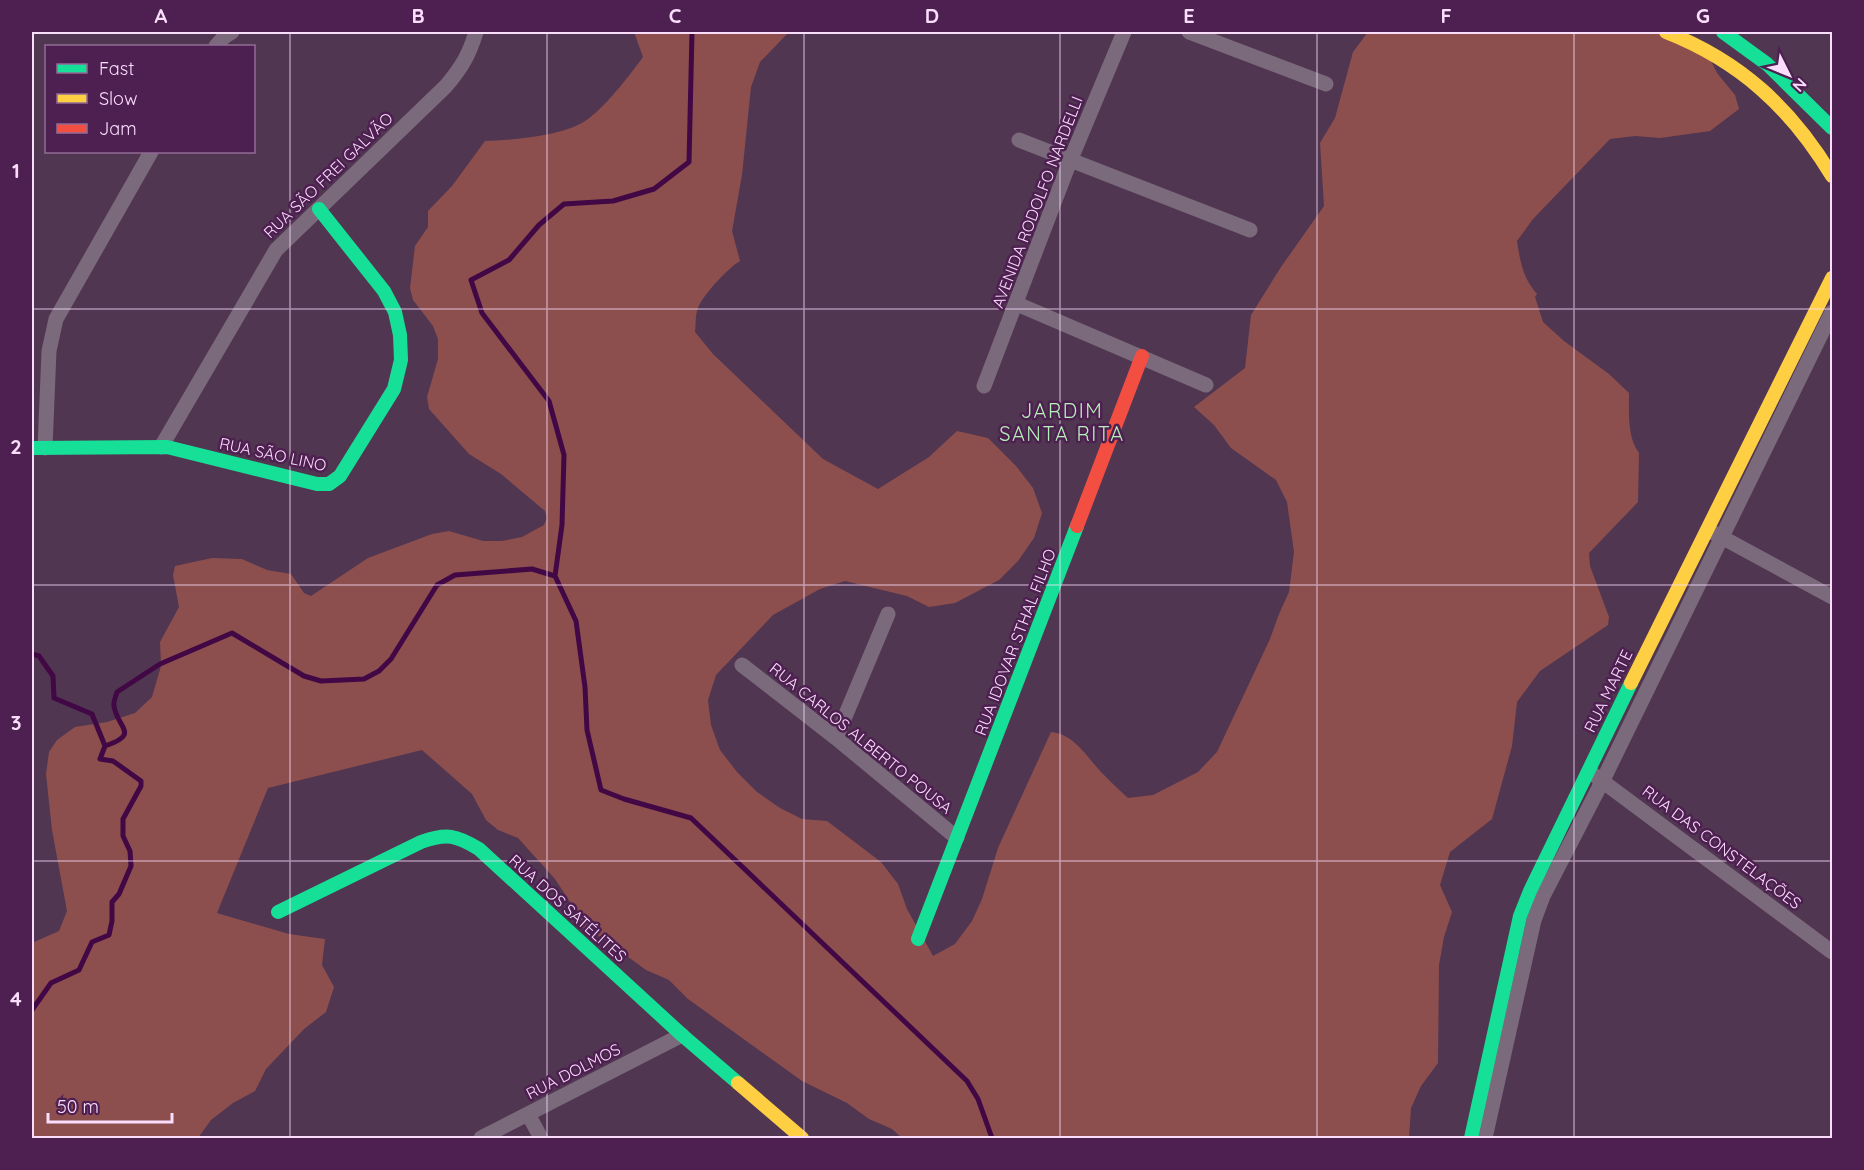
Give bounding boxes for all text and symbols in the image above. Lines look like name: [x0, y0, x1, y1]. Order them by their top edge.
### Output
text: A: [155, 3, 168, 28]
text: B: [411, 3, 425, 28]
text: C: [669, 3, 682, 28]
text: D: [925, 3, 939, 28]
text: E: [1183, 3, 1195, 28]
text: F: [1440, 3, 1452, 28]
text: G: [1696, 3, 1710, 28]
legend: [45, 45, 255, 153]
north arrow: [1759, 45, 1819, 105]
text: Fast: [99, 57, 134, 80]
text: N: [1789, 74, 1811, 96]
text: Slow: [99, 87, 137, 110]
street label: AVENIDA RODOLFO NARDELLI: [987, 93, 1087, 311]
street label: RUA SÃO FREI GALVÃO: [259, 108, 397, 242]
text: Jam: [99, 117, 137, 140]
text: 1: [12, 158, 20, 183]
district label: JARDIM SANTA RITA: [999, 398, 1125, 446]
street label: RUA SÃO LINO: [218, 433, 328, 475]
text: 2: [10, 434, 22, 459]
street label: RUA IDOVAR STHAL FILHO: [970, 546, 1060, 738]
street label: RUA MARTE: [1579, 646, 1637, 736]
street label: RUA CARLOS ALBERTO POUSA: [766, 658, 956, 818]
text: 3: [11, 710, 21, 735]
street label: RUA DAS CONSTELAÇÕES: [1639, 781, 1805, 913]
street label: RUA DOS SATÉLITES: [505, 850, 631, 966]
text: 4: [10, 986, 22, 1011]
street label: RUA DOLMOS: [522, 1039, 624, 1103]
scale bar: [48, 1086, 172, 1124]
text: 50 m: [57, 1095, 99, 1118]

